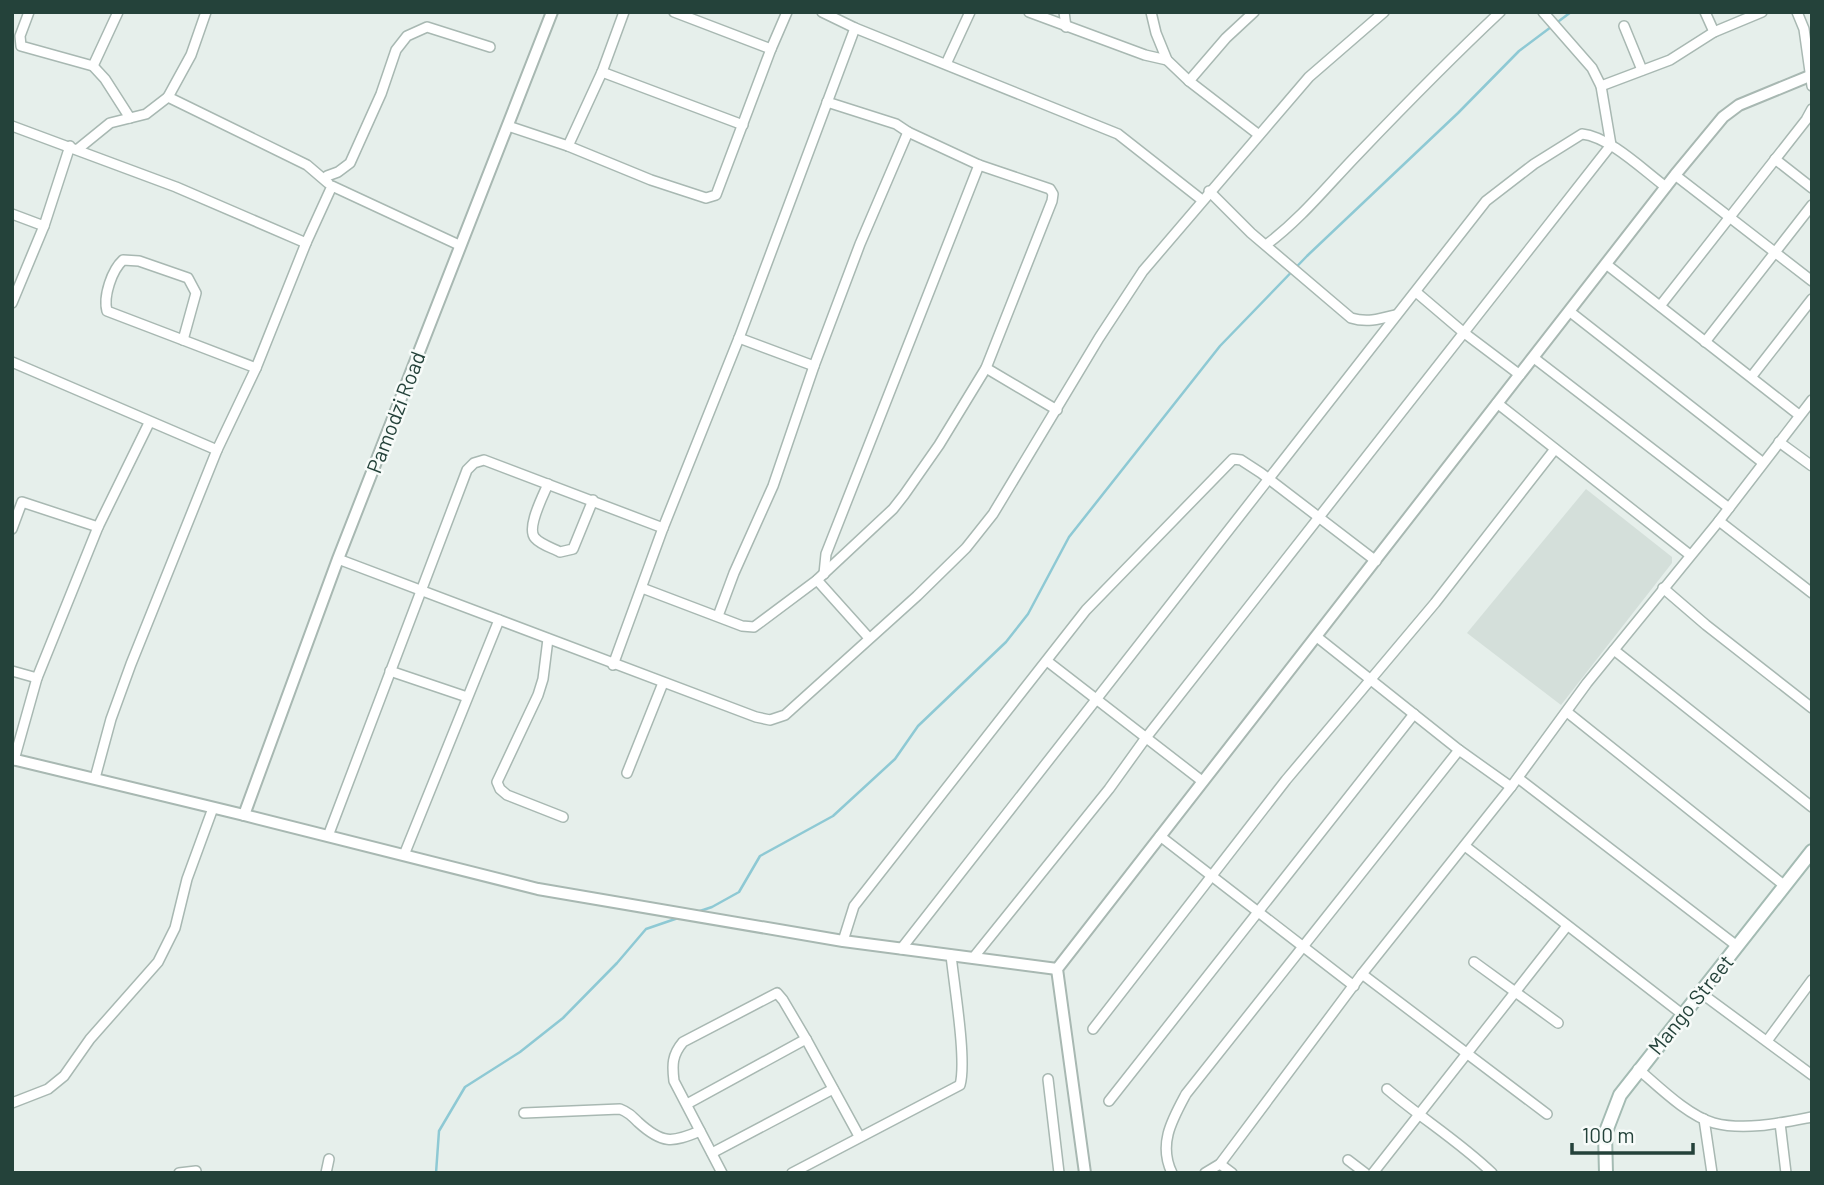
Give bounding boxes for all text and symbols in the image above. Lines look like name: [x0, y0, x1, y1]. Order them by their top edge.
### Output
street label: Pamodzi Road: [360, 348, 430, 476]
street label: Mango Street: [1642, 949, 1738, 1059]
scale bar: [1572, 1112, 1693, 1156]
text: 100 m: [1582, 1122, 1635, 1147]

